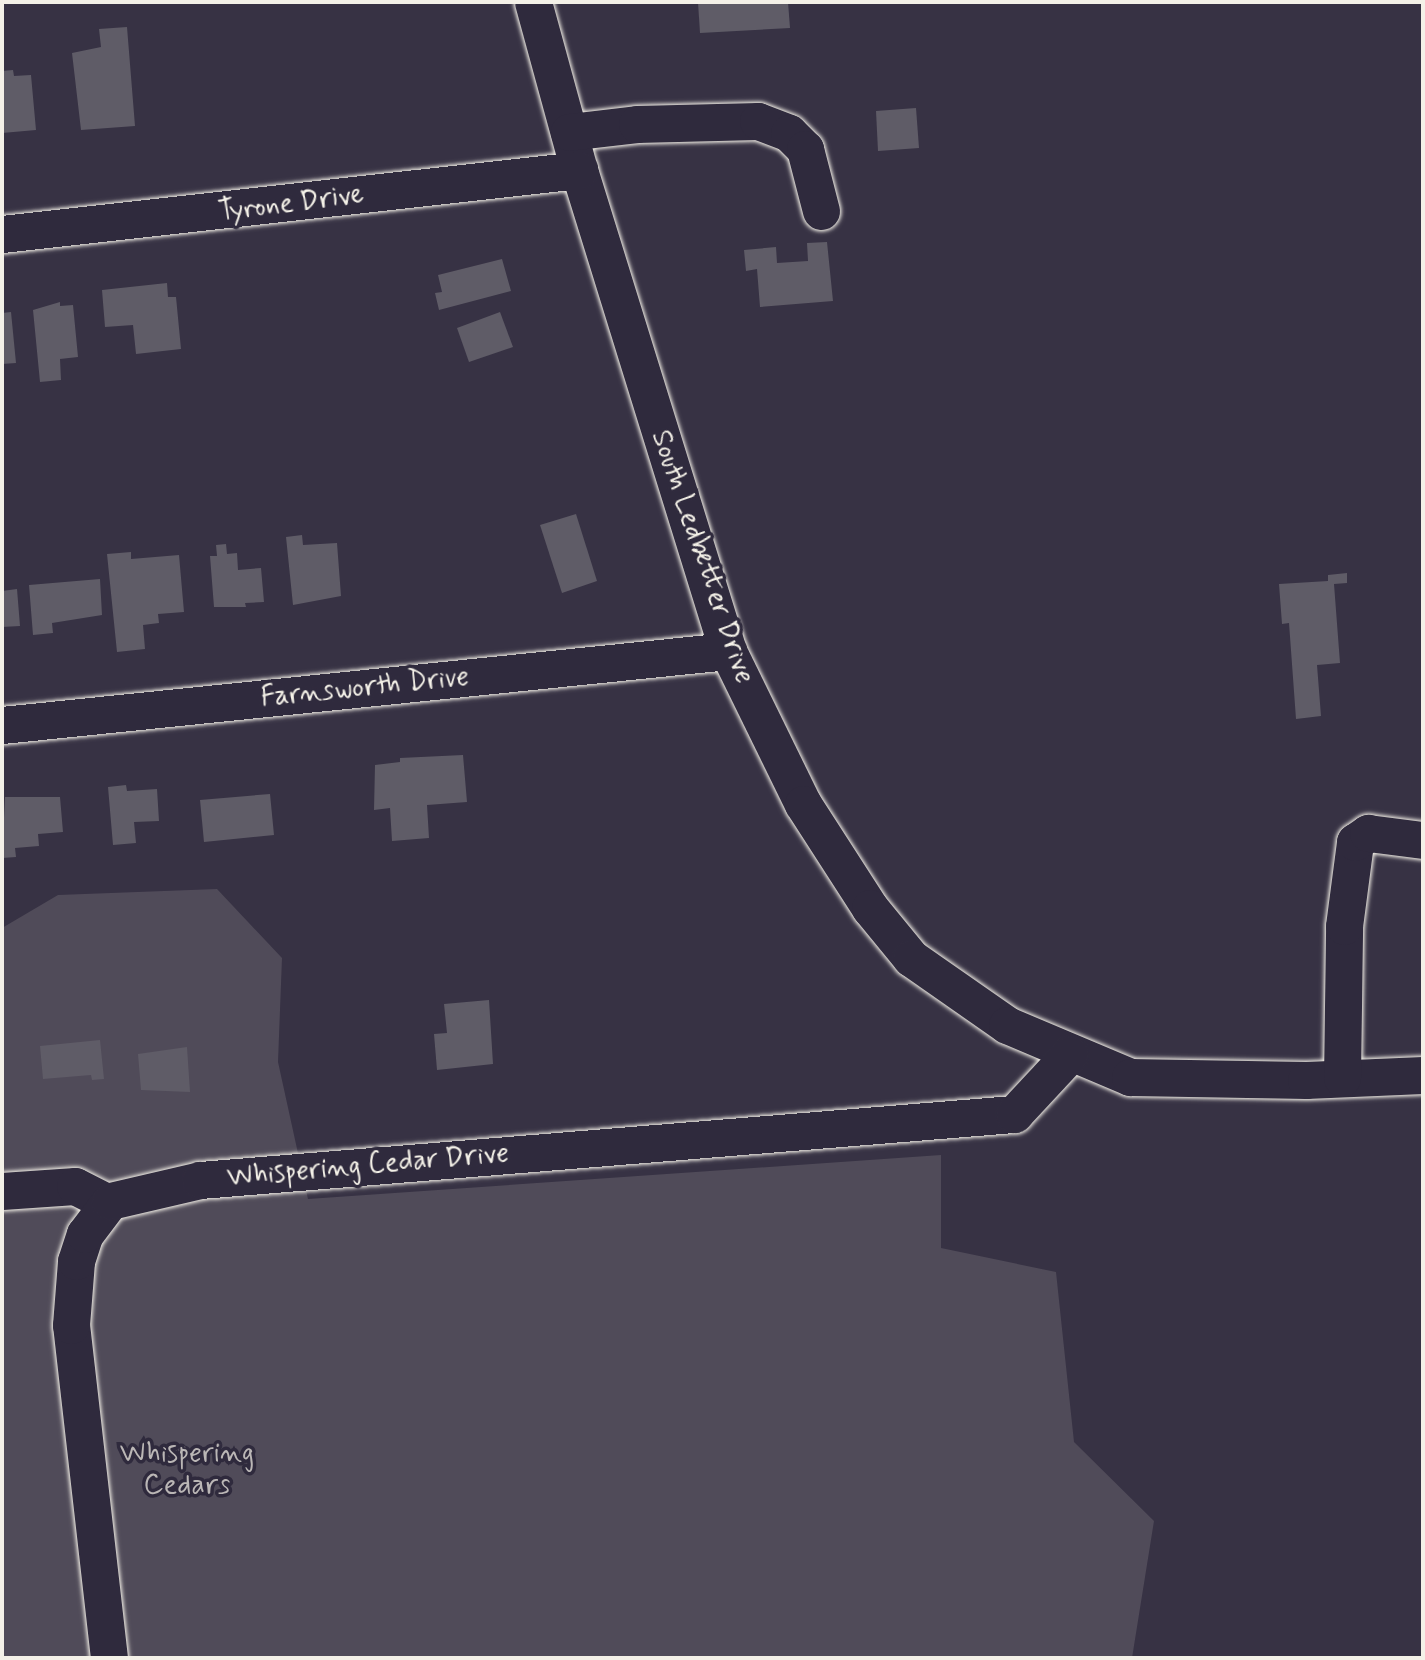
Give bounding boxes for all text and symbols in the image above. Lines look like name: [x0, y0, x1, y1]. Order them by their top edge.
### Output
street label: Tyrone Drive: [217, 179, 365, 229]
street label: South Ledbetter Drive: [643, 427, 761, 687]
street label: Farnsworth Drive: [259, 660, 471, 716]
street label: Whispering Cedar Drive: [224, 1137, 512, 1195]
park label: Whispering Cedars: [120, 1437, 254, 1503]

